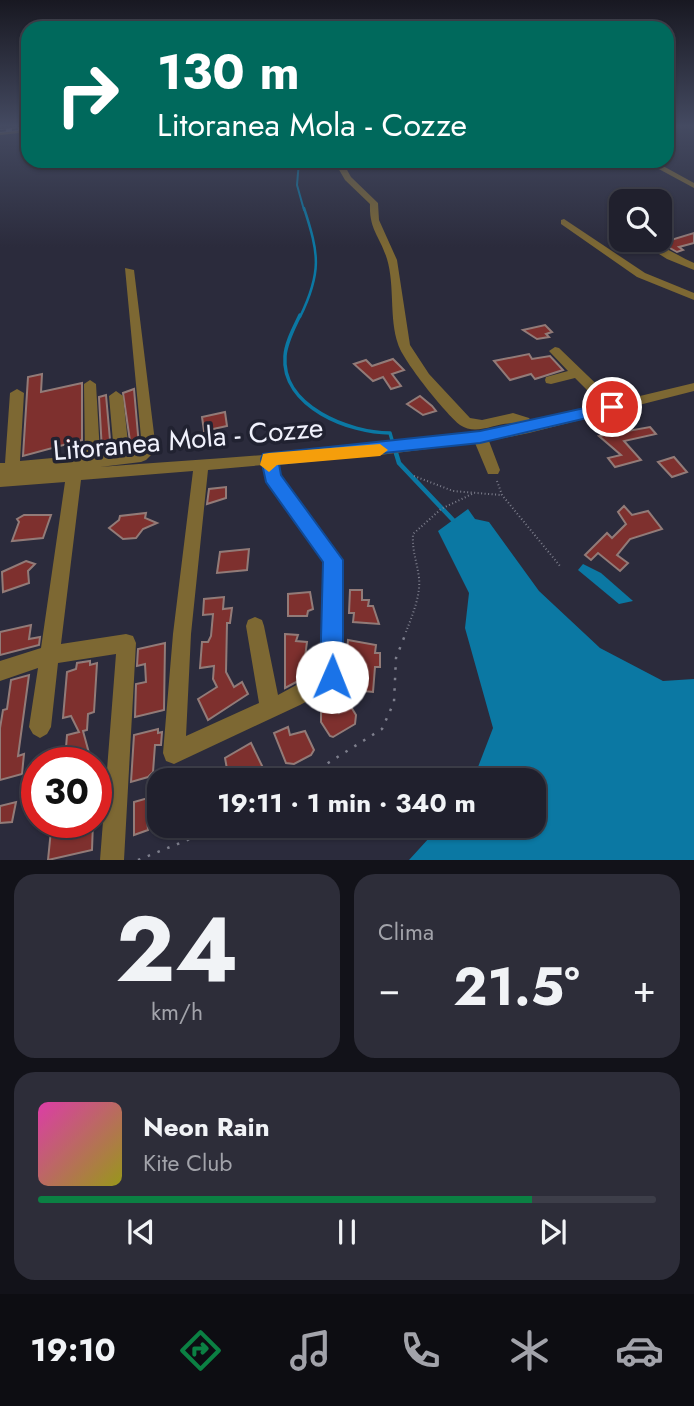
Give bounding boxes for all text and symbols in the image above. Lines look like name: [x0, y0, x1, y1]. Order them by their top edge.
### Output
text: 130 m: [157, 37, 300, 107]
icon: right: [42, 49, 133, 140]
text: Litoranea Mola - Cozze: [157, 102, 467, 148]
map controls: [609, 189, 672, 252]
button: search: [609, 189, 672, 252]
pin: [582, 377, 642, 437]
icon: arrive: [593, 388, 631, 426]
street label: Litoranea Mola - Cozze: [51, 407, 325, 471]
position arrow: [295, 640, 369, 714]
speed limit sign: 30: [21, 747, 112, 838]
text: 19:11 · 1 min · 340 m: [217, 784, 476, 822]
text: 24: [115, 884, 239, 1015]
text: Clima: [378, 915, 434, 949]
text: 21.5°: [453, 949, 580, 1025]
text: −: [378, 961, 400, 1016]
text: +: [633, 961, 656, 1016]
text: km/h: [151, 995, 203, 1029]
text: Neon Rain: [143, 1108, 270, 1146]
text: Kite Club: [143, 1146, 232, 1180]
icon: previous: [122, 1213, 160, 1251]
icon: pause: [328, 1213, 366, 1251]
icon: next: [534, 1213, 572, 1251]
icon: directions: [176, 1326, 225, 1375]
icon: music: [286, 1326, 335, 1375]
icon: phone: [396, 1326, 445, 1375]
icon: climate: [505, 1326, 554, 1375]
icon: car: [615, 1326, 664, 1375]
text: 19:10: [30, 1327, 116, 1373]

